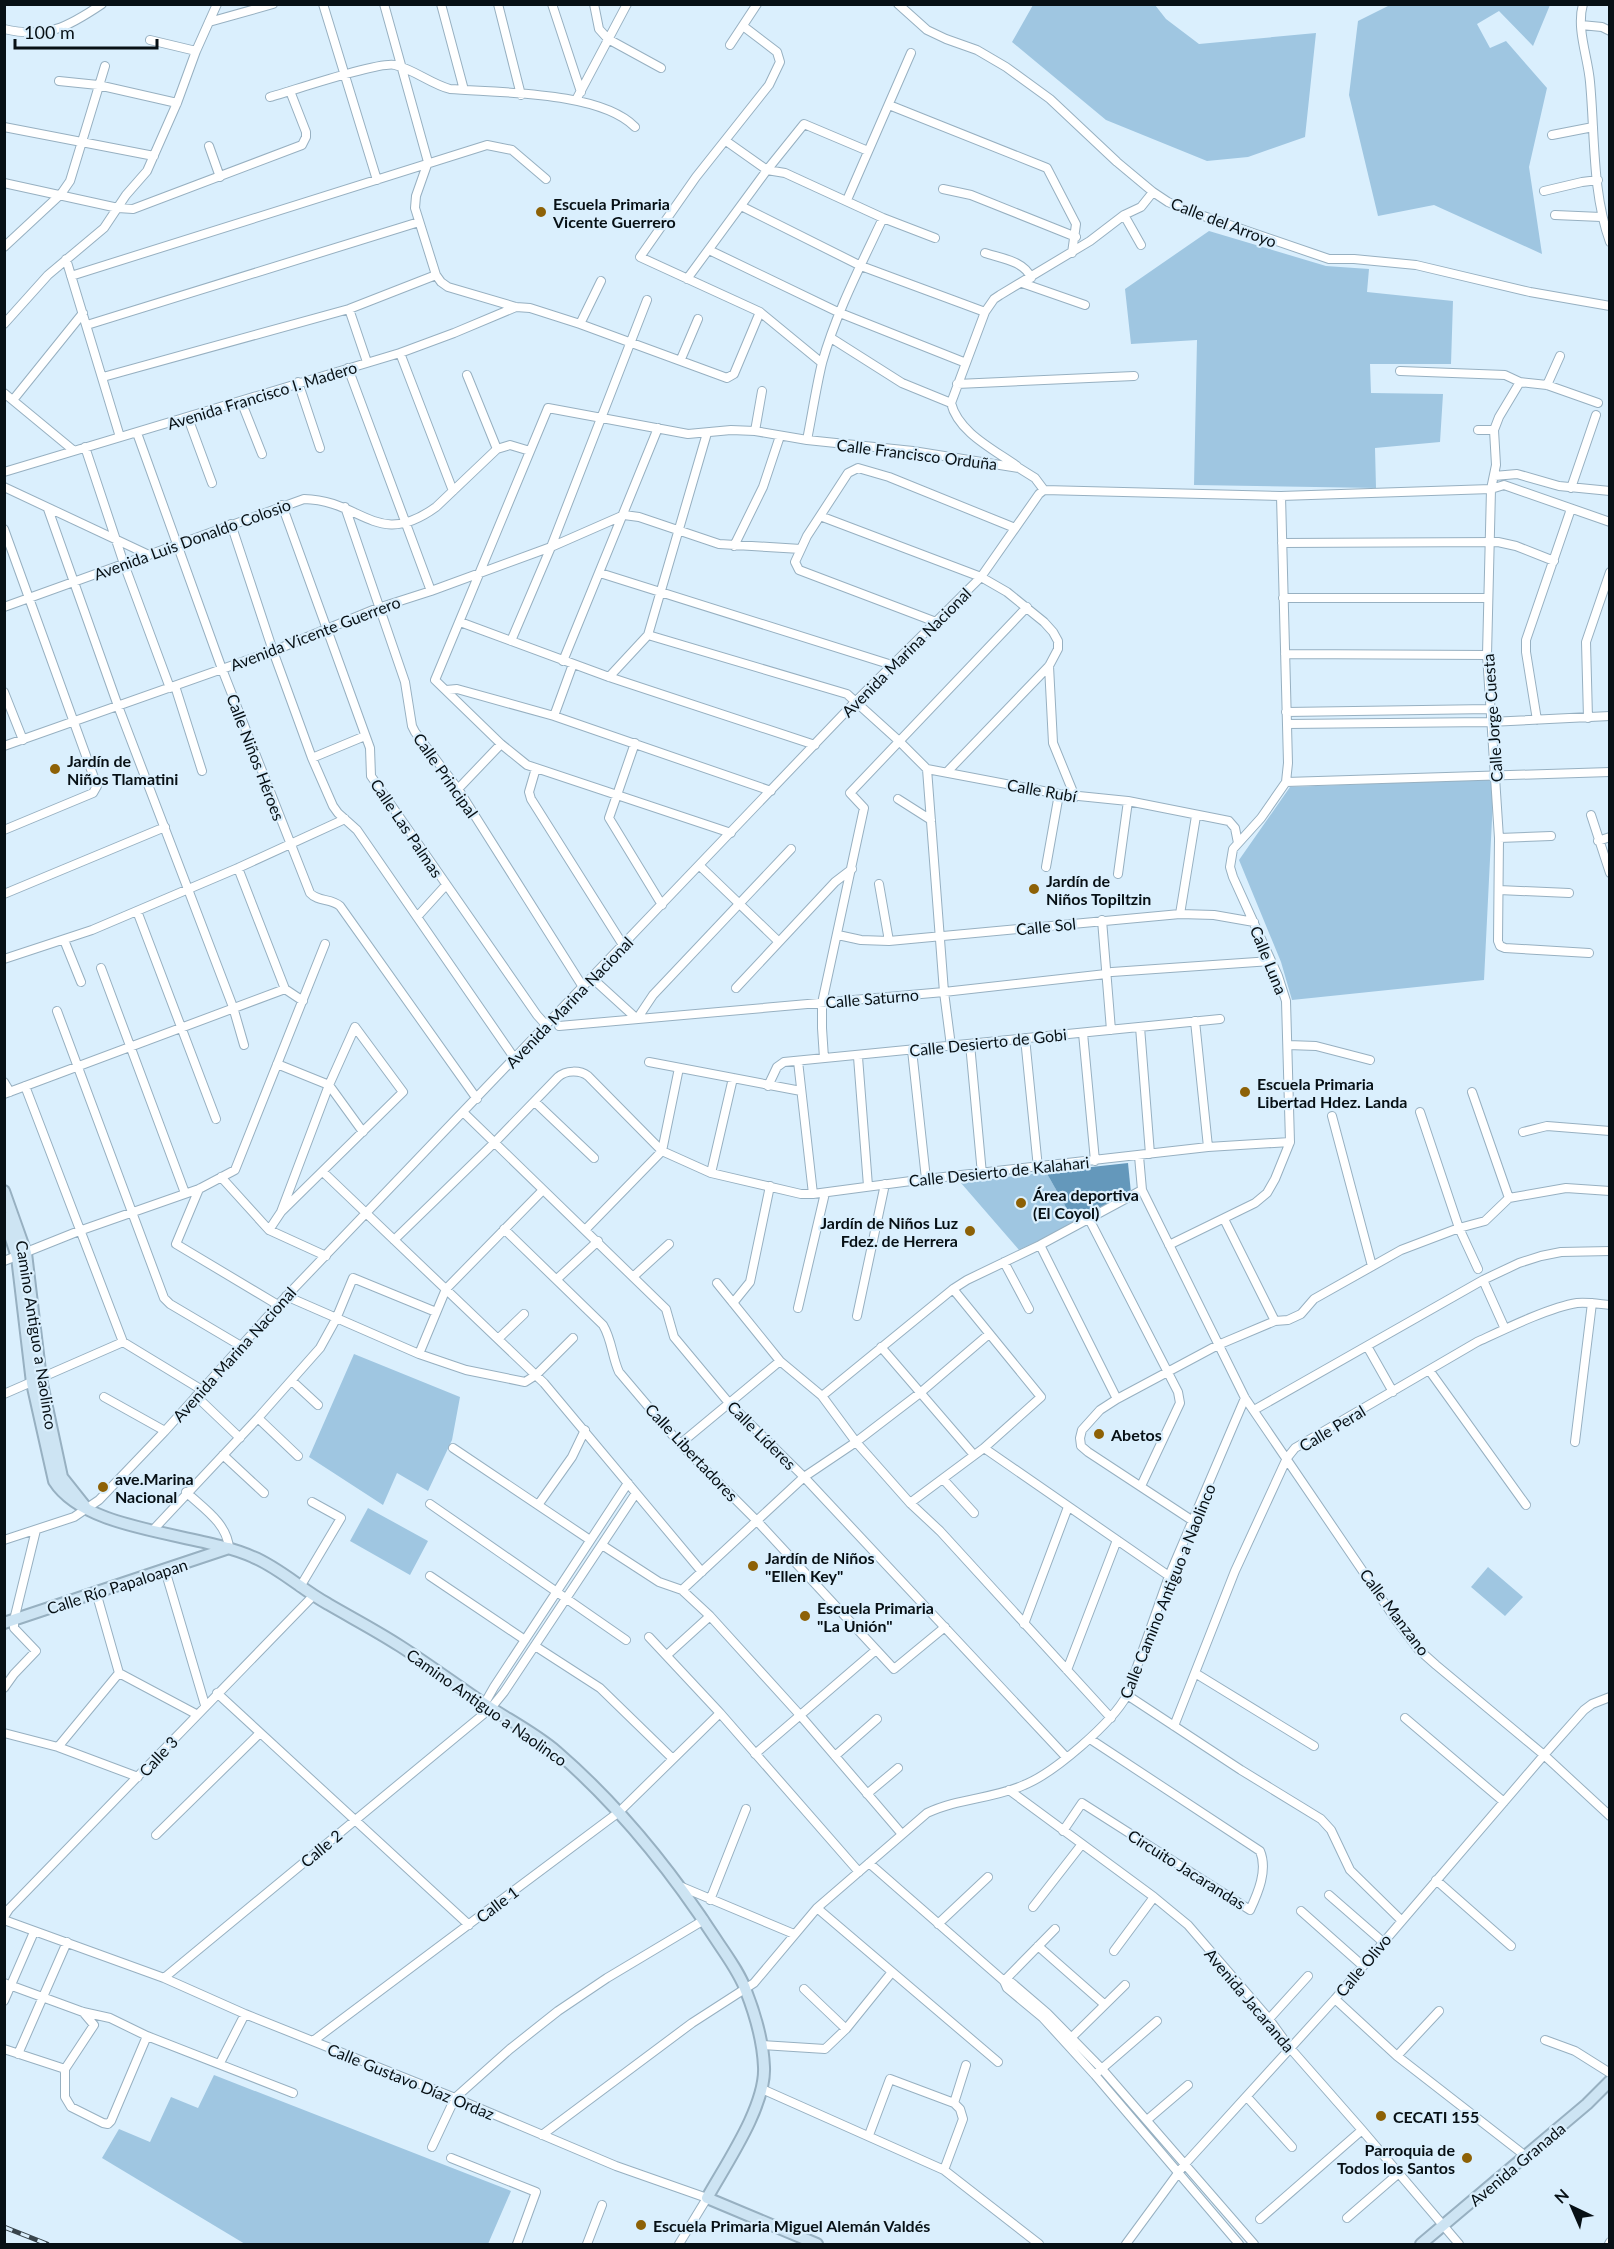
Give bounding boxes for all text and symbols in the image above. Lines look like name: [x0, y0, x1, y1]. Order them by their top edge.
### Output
scale bar: [15, 12, 158, 50]
text: 100 m: [24, 21, 75, 43]
street label: Calle del Arroyo: [1169, 193, 1279, 251]
place label: Escuela Primaria Vicente Guerrero: [552, 194, 676, 231]
marker: Escuela Primaria Vicente Guerrero: [534, 205, 548, 219]
street label: Avenida Francisco I. Madero: [165, 357, 359, 433]
street label: Calle Francisco Orduña: [836, 435, 998, 473]
street label: Avenida Luis Donaldo Colosio: [91, 494, 293, 584]
street label: Avenida Marina Nacional: [837, 583, 975, 721]
street label: Avenida Vicente Guerrero: [227, 592, 403, 674]
street label: Calle Jorge Cuesta: [1478, 653, 1506, 783]
street label: Calle Niños Héroes: [223, 691, 289, 823]
street label: Calle Principal: [410, 729, 482, 821]
place label: Jardín de Niños Tlamatini: [67, 751, 178, 788]
marker: Jardín de Niños Tlamatini: [48, 762, 62, 776]
street label: Calle Las Palmas: [367, 775, 447, 881]
street label: Calle Rubí: [1006, 775, 1079, 806]
place label: Jardín de Niños Topiltzin: [1046, 871, 1151, 908]
marker: Jardín de Niños Topiltzin: [1027, 882, 1041, 896]
street label: Calle Sol: [1015, 913, 1077, 939]
street label: Calle Luna: [1247, 923, 1291, 997]
street label: Avenida Marina Nacional: [501, 933, 637, 1071]
street label: Calle Saturno: [825, 984, 919, 1012]
street label: Calle Desierto de Gobi: [908, 1024, 1068, 1060]
place label: Escuela Primaria Libertad Hdez. Landa: [1257, 1074, 1407, 1111]
marker: Escuela Primaria Libertad Hdez. Landa: [1238, 1085, 1252, 1099]
street label: Calle Desierto de Kalahari: [908, 1152, 1090, 1190]
place label: Área deportiva (El Coyol): [1032, 1185, 1139, 1222]
marker: Área deportiva (El Coyol): [1014, 1196, 1028, 1210]
place label: Jardín de Niños Luz Fdez. de Herrera: [820, 1213, 958, 1250]
marker: Jardín de Niños Luz Fdez. de Herrera: [963, 1224, 977, 1238]
street label: Camino Antiguo a Naolinco: [13, 1239, 61, 1431]
street label: Avenida Marina Nacional: [168, 1283, 300, 1425]
street label: Calle Líderes: [724, 1397, 800, 1473]
street label: Calle Libertadores: [642, 1399, 742, 1505]
street label: Calle Peral: [1295, 1401, 1369, 1455]
place label: Abetos: [1110, 1425, 1162, 1444]
marker: Abetos: [1092, 1427, 1106, 1441]
place label: ave.Marina Nacional: [115, 1469, 194, 1506]
marker: ave.Marina Nacional: [96, 1480, 110, 1494]
street label: Calle Camino Antiguo a Naolinco: [1115, 1481, 1219, 1701]
place label: Jardín de Niños "Ellen Key": [765, 1548, 875, 1585]
street label: Calle Río Papaloapan: [44, 1554, 190, 1618]
marker: Jardín de Niños "Ellen Key": [746, 1559, 760, 1573]
street label: Calle Manzano: [1356, 1565, 1434, 1659]
place label: Escuela Primaria "La Unión": [817, 1598, 934, 1635]
marker: Escuela Primaria "La Unión": [798, 1609, 812, 1623]
street label: Camino Antiguo a Naolinco: [403, 1644, 571, 1770]
street label: Calle 3: [135, 1732, 181, 1780]
street label: Calle 2: [297, 1825, 345, 1871]
street label: Circuito Jacarandas: [1125, 1825, 1249, 1913]
street label: Calle 1: [472, 1882, 522, 1926]
street label: Calle Olivo: [1331, 1930, 1395, 2000]
street label: Avenida Jacaranda: [1201, 1944, 1299, 2056]
street label: Calle Gustavo Díaz Ordaz: [325, 2039, 497, 2123]
place label: CECATI 155: [1393, 2107, 1479, 2126]
marker: CECATI 155: [1374, 2109, 1388, 2123]
street label: Avenida Granada: [1465, 2118, 1569, 2210]
place label: Parroquia de Todos los Santos: [1337, 2140, 1455, 2177]
marker: Parroquia de Todos los Santos: [1460, 2151, 1474, 2165]
north arrow: [1542, 2177, 1602, 2237]
text: N: [1550, 2185, 1572, 2207]
place label: Escuela Primaria Miguel Alemán Valdés: [653, 2216, 930, 2235]
marker: Escuela Primaria Miguel Alemán Valdés: [634, 2218, 648, 2232]

